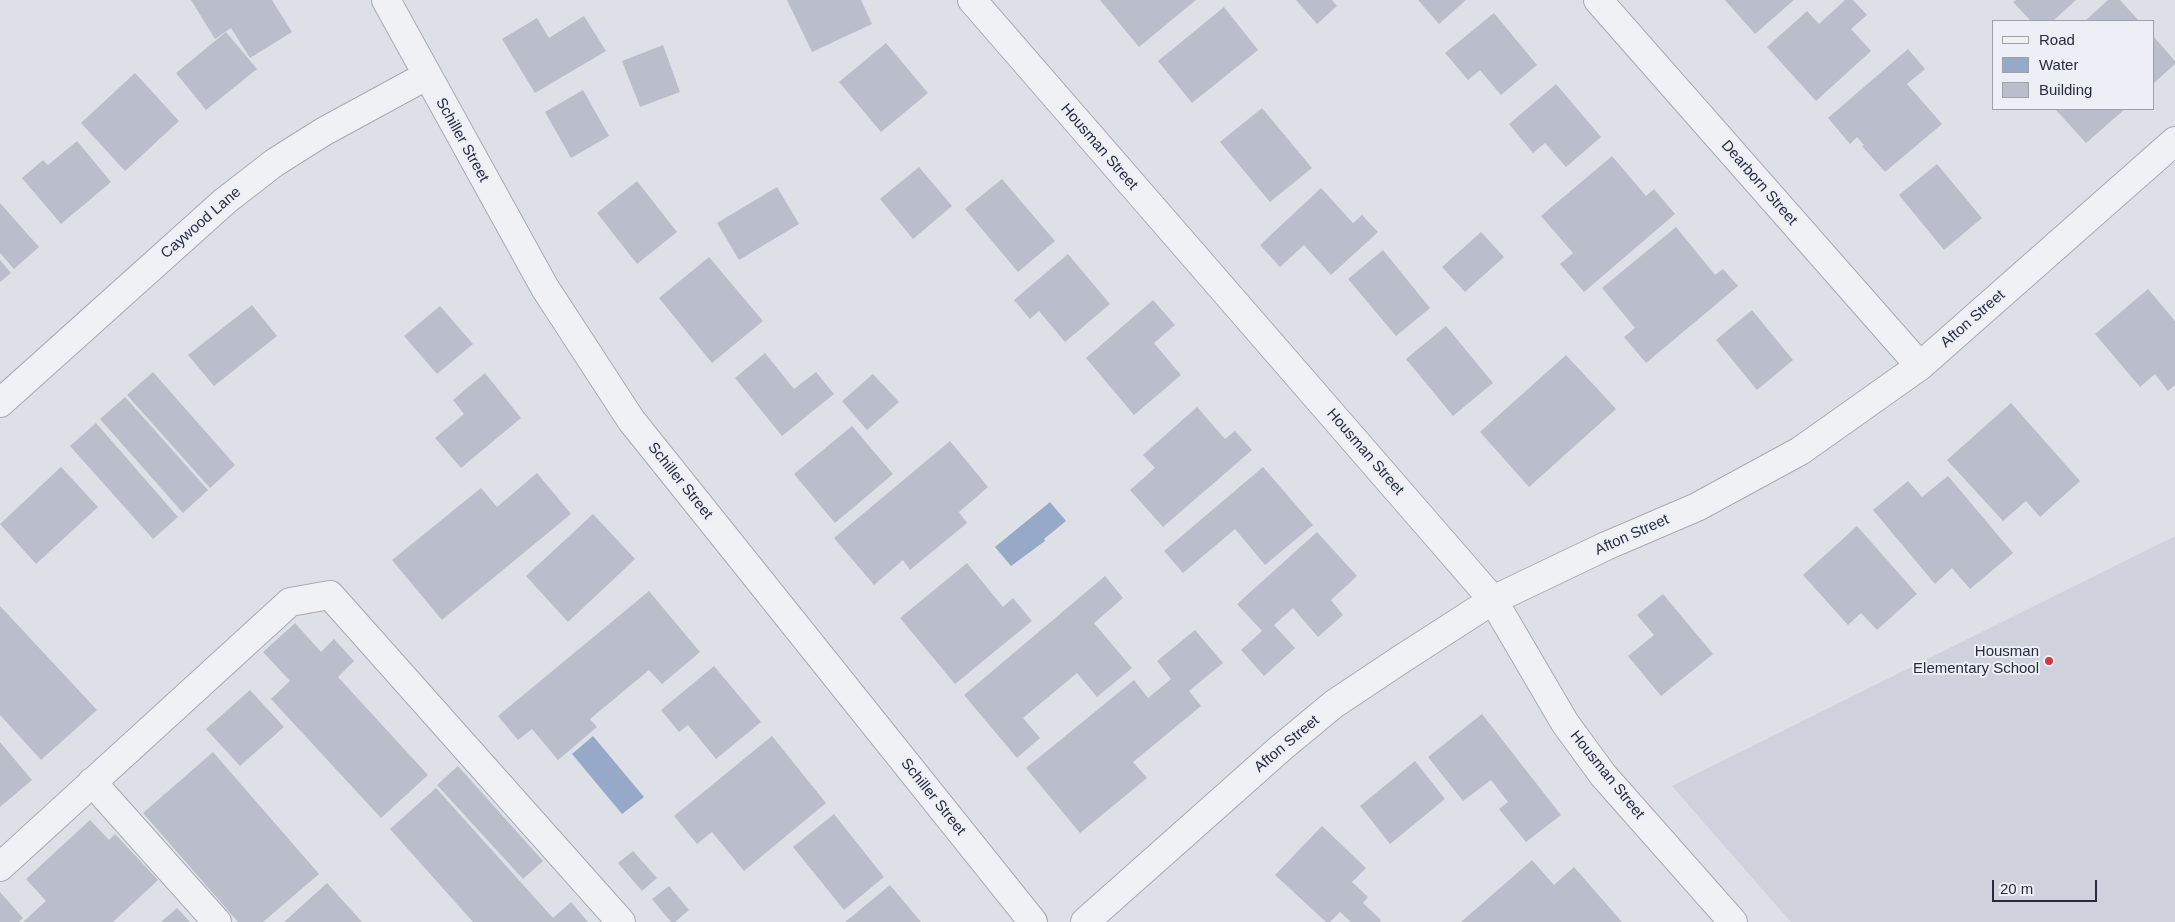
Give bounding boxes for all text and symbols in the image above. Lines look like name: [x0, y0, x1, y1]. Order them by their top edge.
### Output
legend: [1992, 20, 2155, 110]
text: Road: [2039, 31, 2075, 48]
text: Water: [2039, 56, 2078, 73]
text: Building: [2039, 81, 2092, 98]
street label: Schiller Street: [431, 95, 493, 185]
street label: Housman Street: [1057, 100, 1141, 194]
street label: Dearborn Street: [1717, 137, 1801, 229]
street label: Caywood Lane: [157, 183, 245, 263]
street label: Afton Street: [1937, 286, 2009, 352]
street label: Housman Street: [1323, 405, 1407, 499]
street label: Schiller Street: [644, 439, 716, 523]
street label: Afton Street: [1592, 511, 1672, 559]
place label: Housman Elementary School: [1913, 643, 2039, 678]
marker: Housman Elementary School: [2043, 655, 2055, 667]
street label: Afton Street: [1251, 712, 1323, 776]
street label: Housman Street: [1566, 727, 1648, 823]
street label: Schiller Street: [897, 755, 969, 839]
scale bar: [1995, 870, 2100, 902]
text: 20 m: [2000, 880, 2033, 897]

